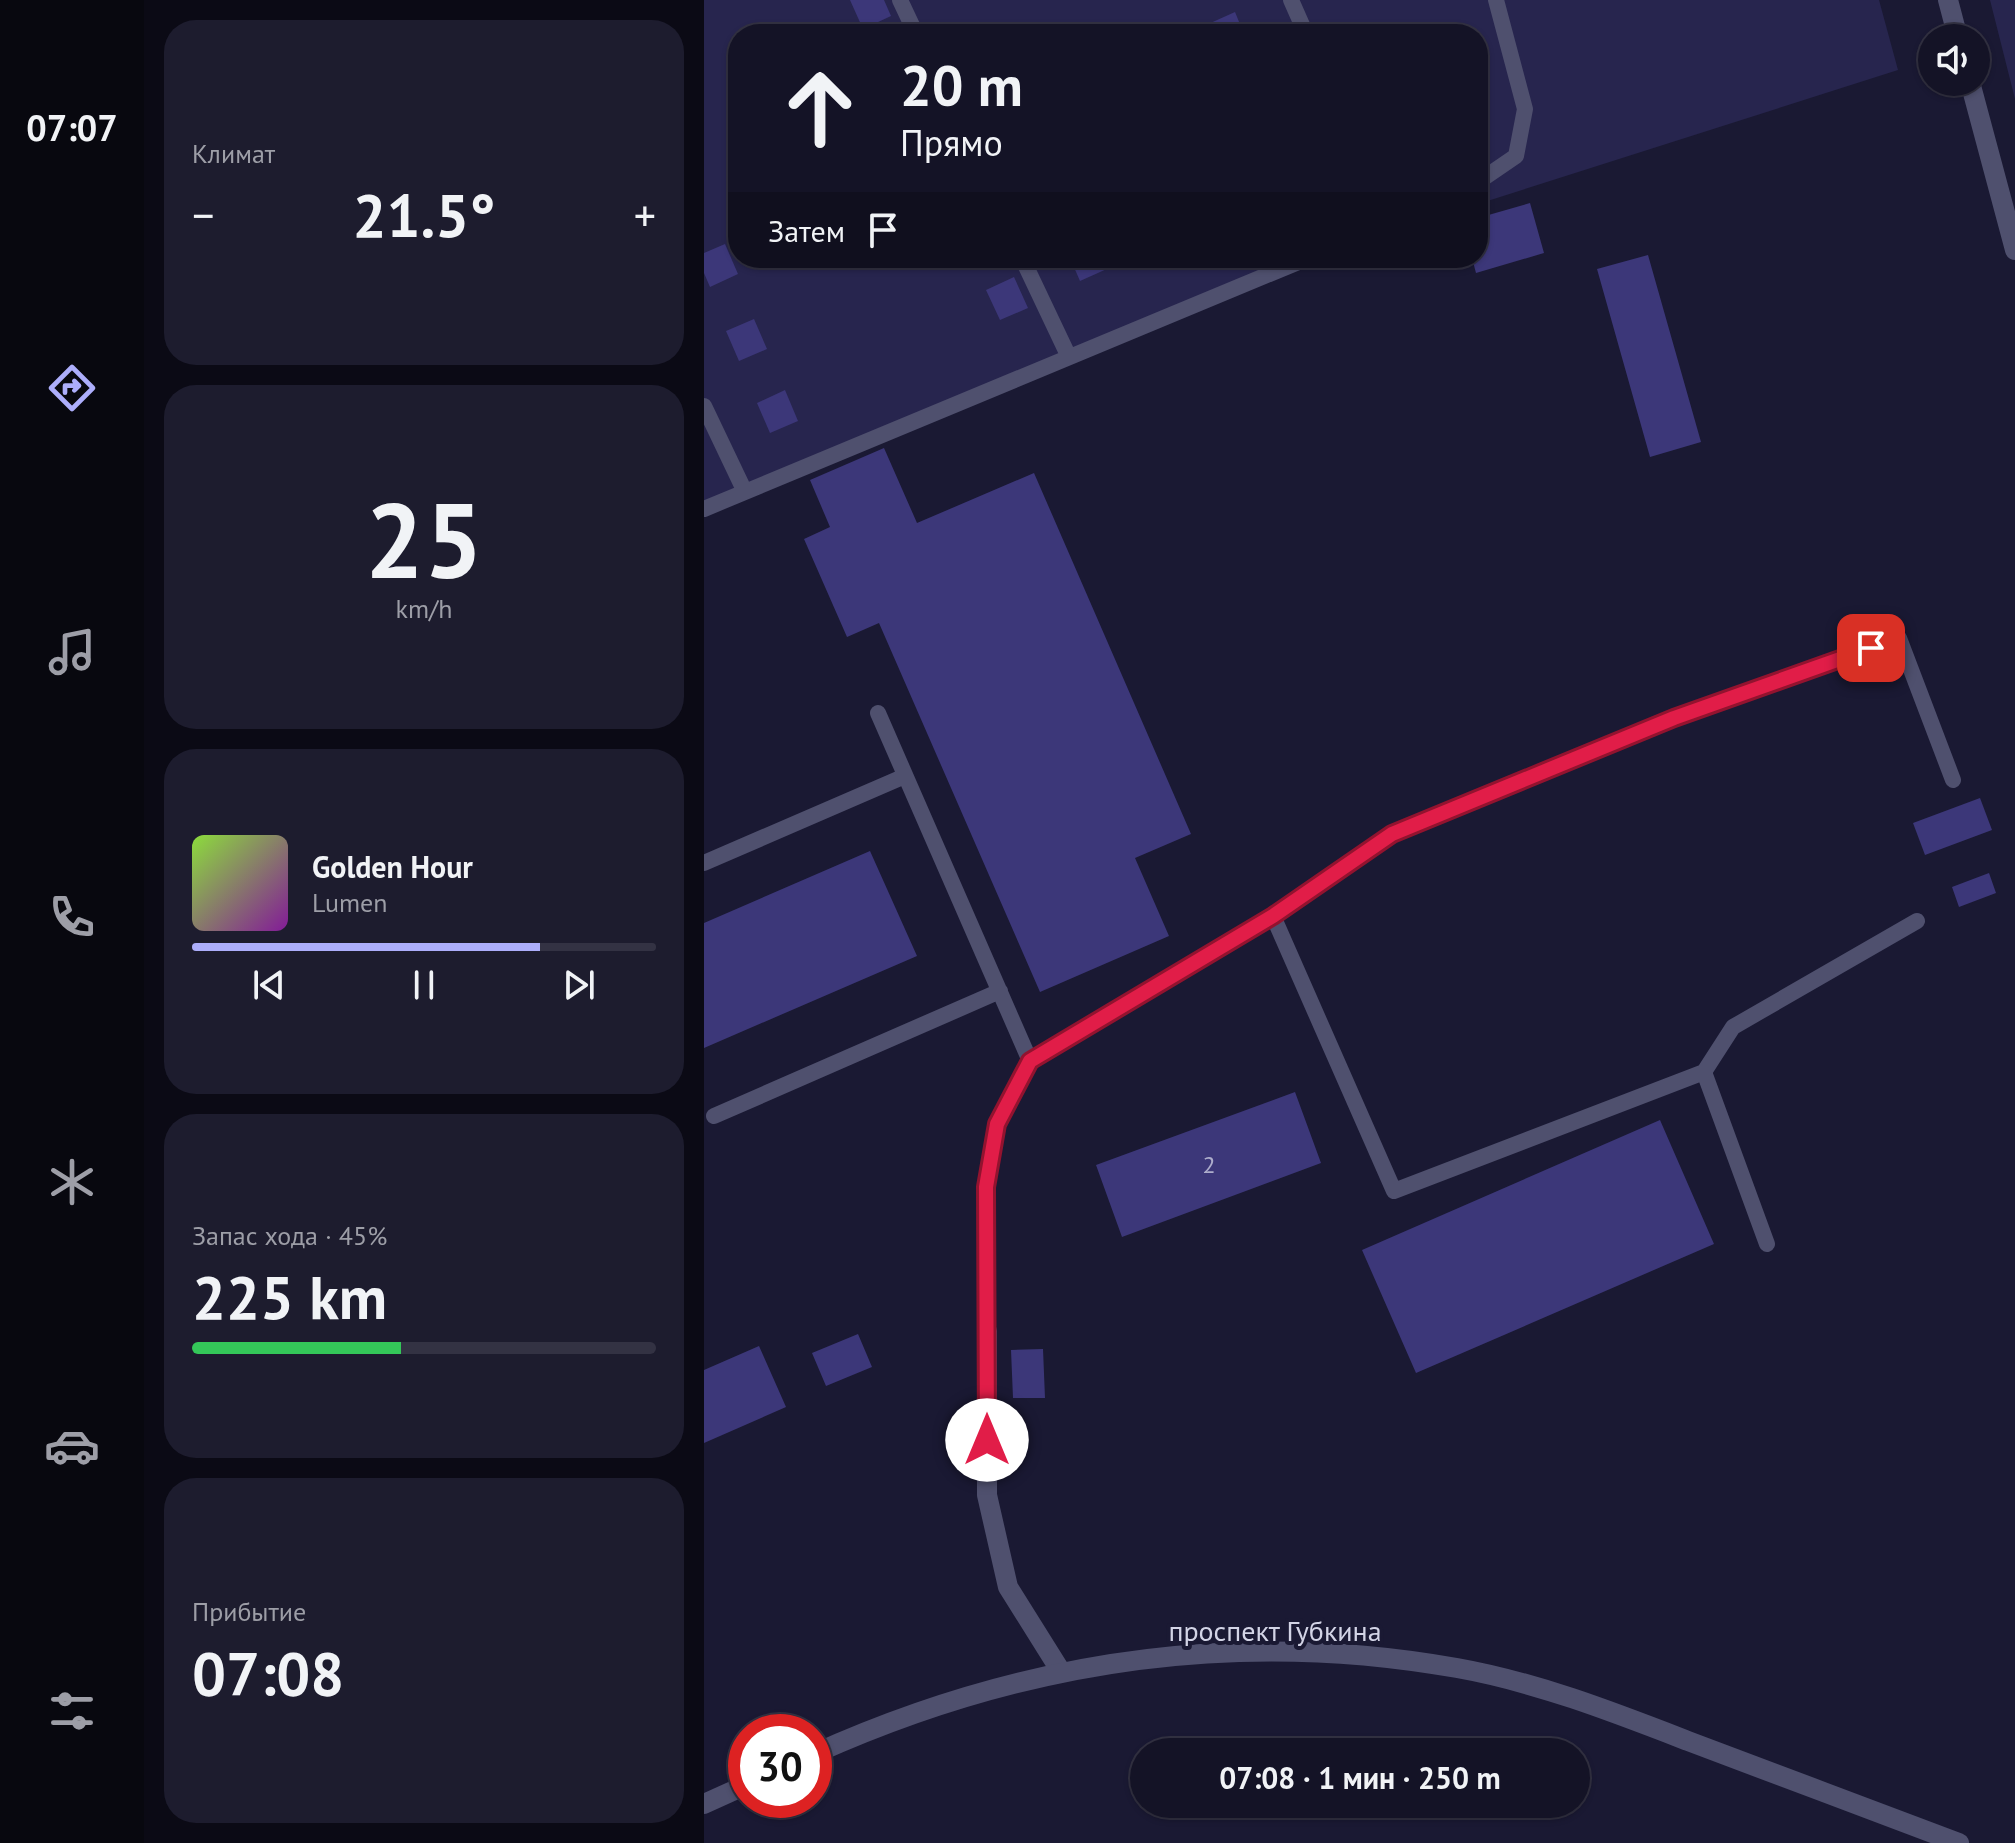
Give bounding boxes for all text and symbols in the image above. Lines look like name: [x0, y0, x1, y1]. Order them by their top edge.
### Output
map controls: [1918, 24, 1990, 96]
button: sound: [1918, 24, 1990, 96]
text: 20 m: [900, 49, 1023, 121]
icon: ahead: [768, 56, 872, 160]
text: 07:07: [26, 104, 118, 151]
text: Прямо: [900, 119, 1003, 166]
text: Климат: [192, 137, 275, 170]
text: 21.5°: [352, 176, 496, 254]
text: −: [192, 186, 214, 243]
text: +: [634, 186, 656, 243]
icon: arrive: [861, 208, 905, 252]
text: Затем: [768, 211, 845, 250]
icon: directions: [44, 360, 100, 416]
text: 25: [365, 472, 483, 607]
text: km/h: [396, 592, 453, 625]
pin: [1837, 614, 1905, 682]
icon: music: [44, 624, 100, 680]
icon: arrive: [1849, 626, 1893, 670]
text: Golden Hour: [312, 847, 473, 886]
text: Lumen: [312, 886, 387, 919]
icon: phone: [44, 889, 100, 945]
icon: previous: [247, 963, 291, 1007]
icon: pause: [402, 963, 446, 1007]
icon: next: [557, 963, 601, 1007]
house number: 2: [1202, 1149, 1216, 1180]
icon: climate: [44, 1154, 100, 1210]
text: Запас хода · 45%: [192, 1219, 387, 1252]
text: 225 km: [192, 1258, 387, 1336]
position arrow: [945, 1398, 1029, 1482]
icon: car: [44, 1418, 100, 1474]
text: Прибытие: [192, 1595, 306, 1628]
street label: проспект Губкина: [1168, 1612, 1382, 1649]
text: 07:08: [192, 1634, 344, 1712]
icon: filters: [44, 1683, 100, 1739]
speed limit sign: 30: [728, 1714, 832, 1818]
text: 07:08 · 1 мин · 250 m: [1219, 1758, 1501, 1797]

